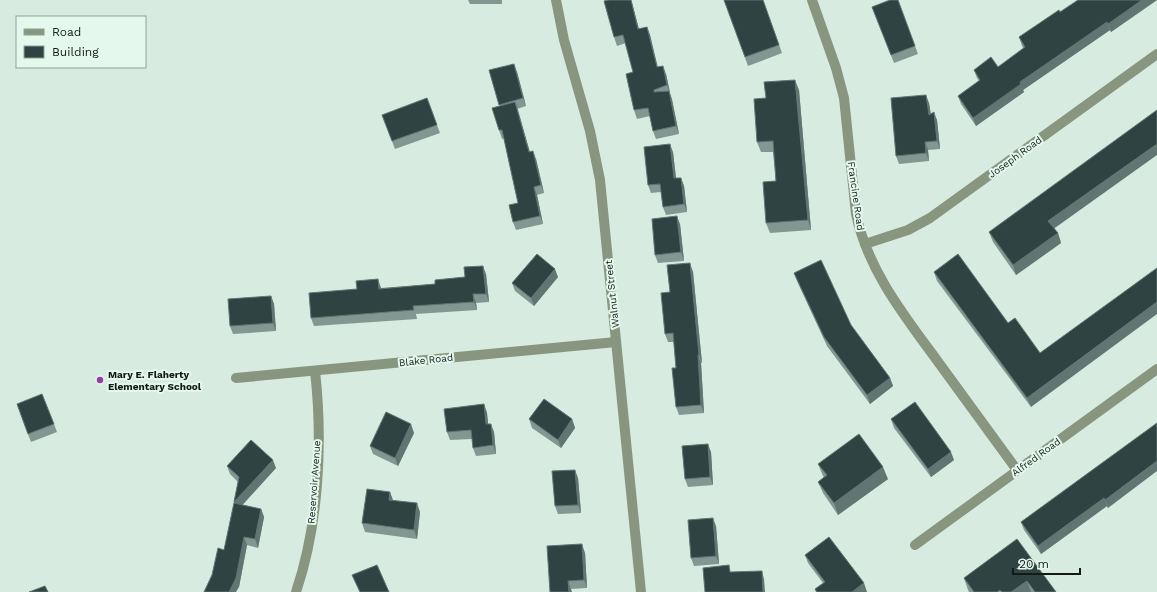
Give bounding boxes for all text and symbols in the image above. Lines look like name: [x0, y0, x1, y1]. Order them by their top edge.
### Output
legend: [16, 16, 146, 68]
text: Road: [52, 25, 81, 39]
text: Building: [52, 45, 99, 59]
street label: Joseph Road: [986, 134, 1044, 180]
street label: Francine Road: [846, 161, 866, 231]
street label: Walnut Street: [603, 259, 621, 328]
street label: Blake Road: [398, 352, 454, 368]
place label: Mary E. Flaherty Elementary School: [108, 369, 202, 392]
marker: Mary E. Flaherty Elementary School: [95, 375, 105, 385]
street label: Alfred Road: [1010, 436, 1062, 478]
street label: Reservoir Avenue: [306, 440, 322, 524]
scale bar: [1013, 550, 1080, 576]
text: 20 m: [1019, 557, 1049, 571]

